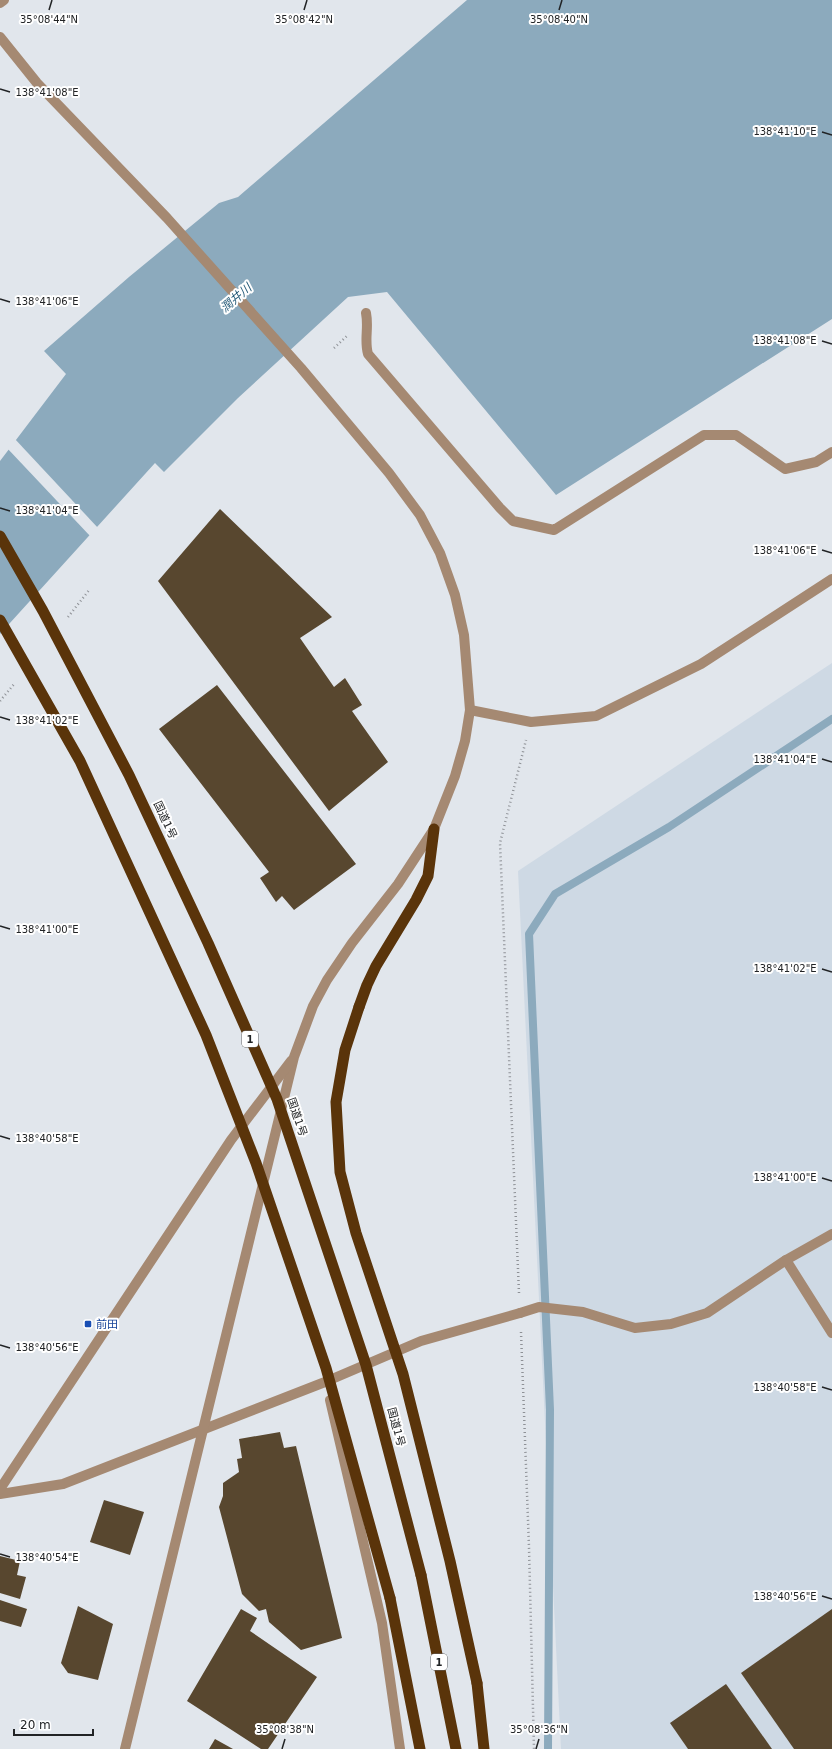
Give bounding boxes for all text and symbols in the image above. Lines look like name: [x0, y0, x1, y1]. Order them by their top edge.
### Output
text: 35°08'44"N: [20, 14, 78, 25]
text: 35°08'42"N: [275, 14, 333, 25]
text: 35°08'40"N: [530, 14, 588, 25]
text: 138°41'08"E: [15, 87, 79, 98]
text: 138°41'10"E: [753, 126, 817, 137]
water label: 潤井川: [218, 280, 256, 315]
text: 138°41'06"E: [15, 296, 79, 307]
text: 138°41'08"E: [753, 335, 817, 346]
text: 138°41'04"E: [15, 505, 79, 516]
text: 138°41'06"E: [753, 545, 817, 556]
text: 138°41'02"E: [15, 715, 79, 726]
text: 138°41'04"E: [753, 754, 817, 765]
street label: 国道1号: [151, 799, 179, 841]
text: 138°41'00"E: [15, 924, 79, 935]
text: 138°41'02"E: [753, 963, 817, 974]
road number: 1: [242, 1031, 258, 1047]
street label: 国道1号: [284, 1096, 310, 1138]
text: 138°40'58"E: [15, 1133, 79, 1144]
text: 138°41'00"E: [753, 1172, 817, 1183]
place label: 前田: [96, 1318, 118, 1331]
marker: 前田: [83, 1319, 93, 1329]
text: 138°40'56"E: [15, 1342, 79, 1353]
text: 138°40'58"E: [753, 1382, 817, 1393]
street label: 国道1号: [385, 1406, 407, 1448]
text: 138°40'54"E: [15, 1552, 79, 1563]
text: 138°40'56"E: [753, 1591, 817, 1602]
road number: 1: [431, 1654, 447, 1670]
scale bar: [14, 1711, 93, 1737]
text: 20 m: [20, 1718, 51, 1732]
text: 35°08'38"N: [256, 1724, 314, 1735]
text: 35°08'36"N: [510, 1724, 568, 1735]

